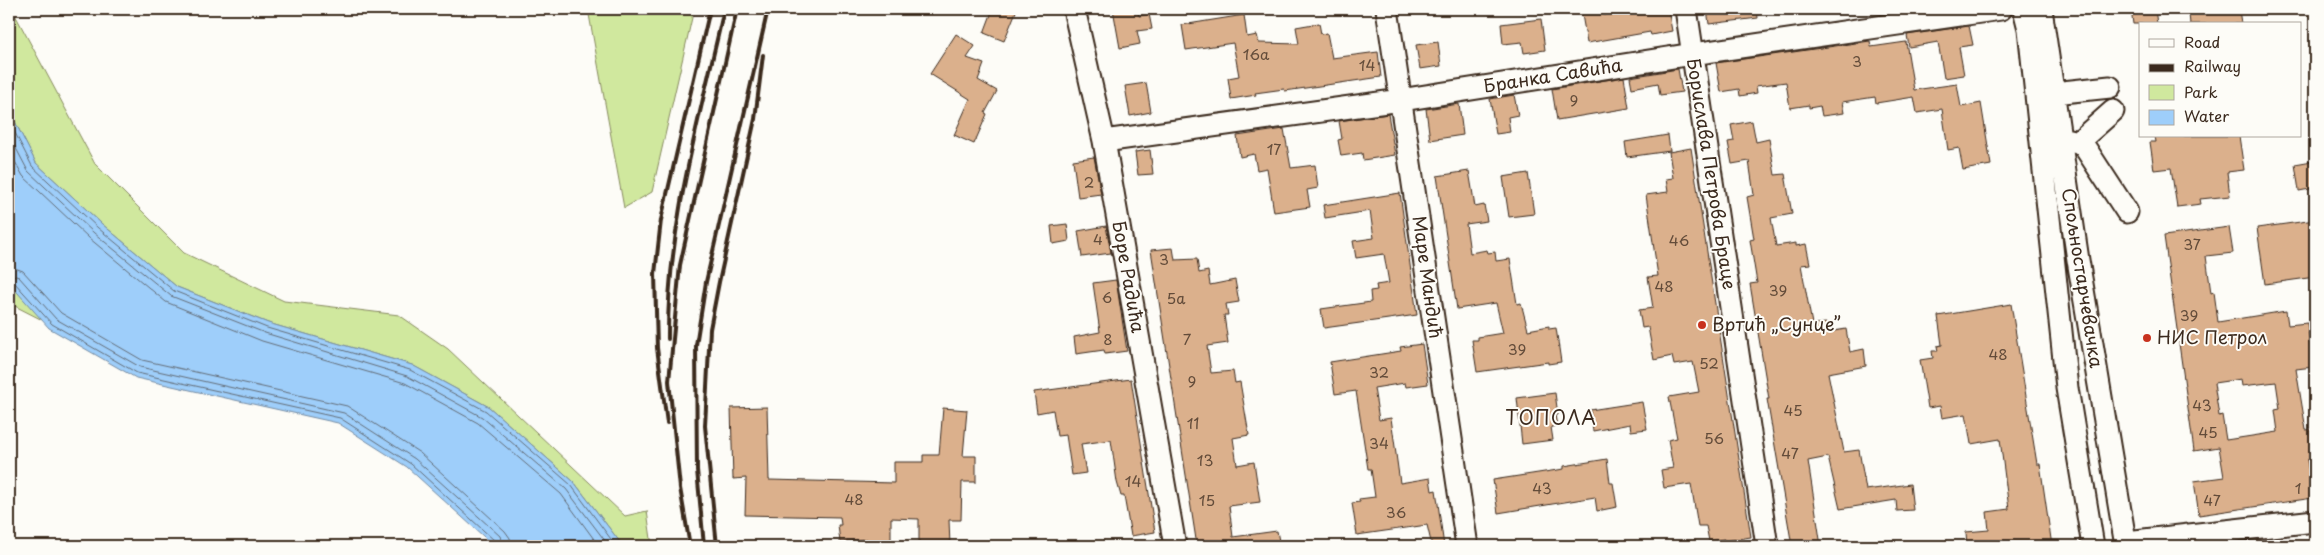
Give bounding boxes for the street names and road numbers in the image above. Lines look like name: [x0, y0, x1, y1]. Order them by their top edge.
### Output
street label: Бранка Савића: [1482, 50, 1625, 99]
street label: Борислава Петрова Браце: [1681, 56, 1744, 291]
street label: Спољностарчевачка: [2056, 186, 2111, 370]
street label: Маре Мандић: [1407, 214, 1450, 340]
street label: Боре Радића: [1106, 219, 1153, 335]

